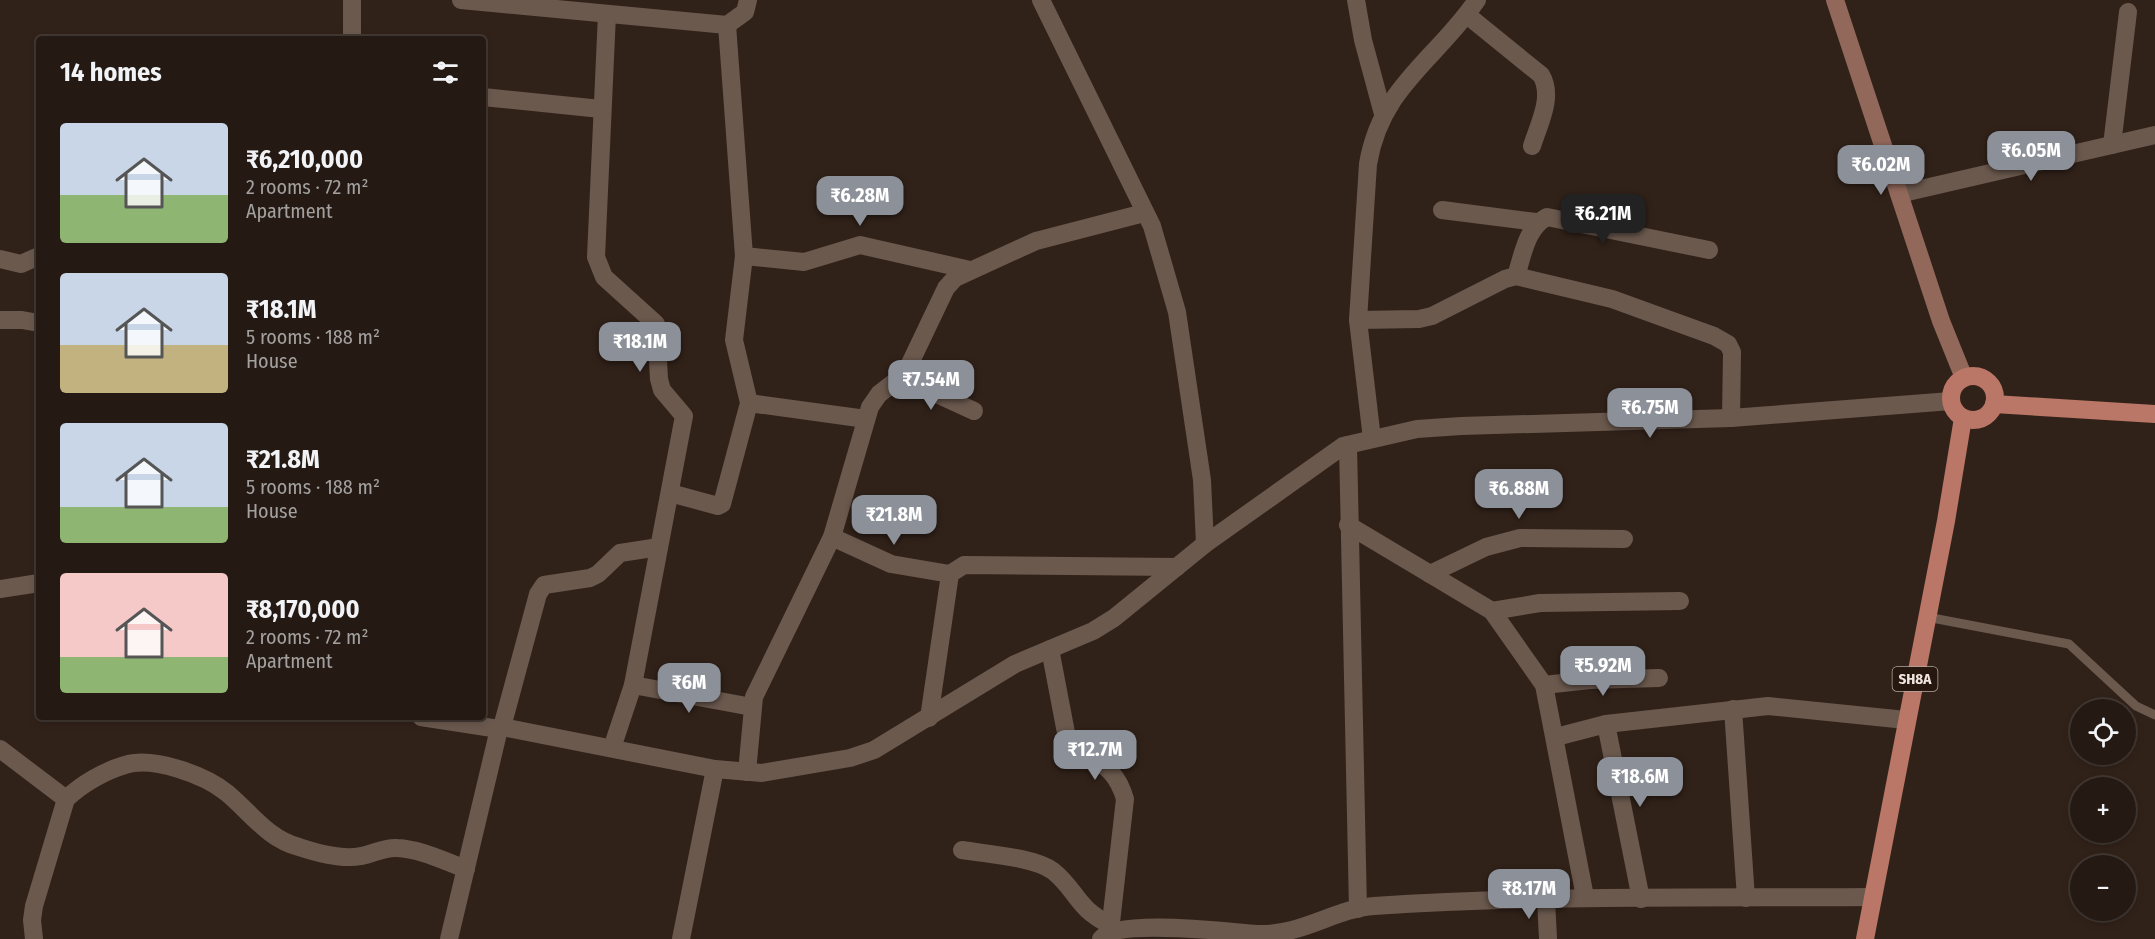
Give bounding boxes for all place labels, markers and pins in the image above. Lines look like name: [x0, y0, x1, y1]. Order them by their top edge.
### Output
pin: ₹6.05M: [1982, 131, 2080, 182]
pin: ₹6.02M: [1832, 145, 1930, 196]
pin: ₹6.28M: [811, 176, 909, 227]
pin: ₹6.21M: [1554, 194, 1652, 245]
pin: ₹18.1M: [591, 322, 689, 373]
pin: ₹7.54M: [882, 360, 980, 411]
pin: ₹6.75M: [1601, 388, 1699, 439]
pin: ₹6.88M: [1470, 469, 1568, 520]
pin: ₹21.8M: [845, 495, 943, 546]
pin: ₹5.92M: [1554, 646, 1652, 697]
pin: ₹6M: [660, 663, 718, 714]
pin: ₹12.7M: [1046, 730, 1144, 781]
pin: ₹18.6M: [1591, 757, 1689, 808]
pin: ₹8.17M: [1480, 869, 1578, 920]

